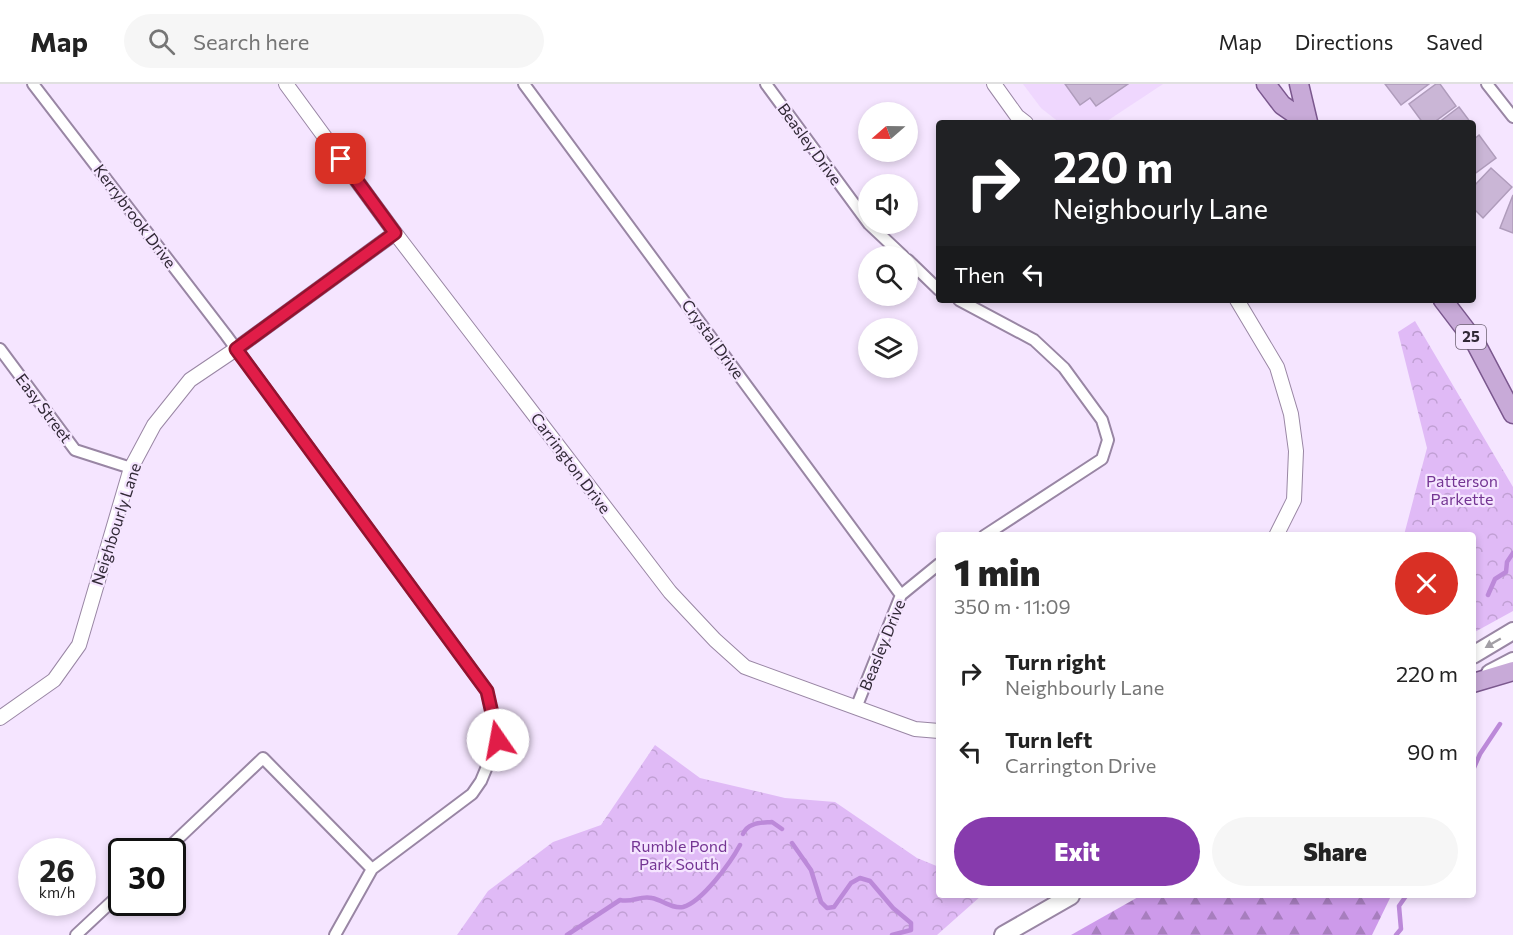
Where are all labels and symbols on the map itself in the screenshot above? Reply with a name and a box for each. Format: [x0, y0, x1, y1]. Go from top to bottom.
street label: Beasley Drive [774, 99, 847, 188]
north arrow [858, 102, 918, 162]
pin [315, 133, 366, 184]
street label: Kerrybrook Drive [90, 160, 181, 271]
street label: Crystal Drive [678, 295, 749, 382]
road number: 25 [1456, 325, 1486, 349]
street label: Easy Street [12, 369, 77, 446]
street label: Carrington Drive [527, 409, 615, 517]
street label: Neighbourly Lane [87, 460, 144, 587]
park label: Patterson Parkette [1426, 471, 1498, 508]
street label: Beasley Drive [855, 596, 908, 693]
one-way arrow [1484, 638, 1501, 648]
position arrow [466, 708, 530, 772]
park label: Rumble Pond Park South [631, 836, 727, 873]
speed limit sign: 30 [108, 838, 186, 916]

